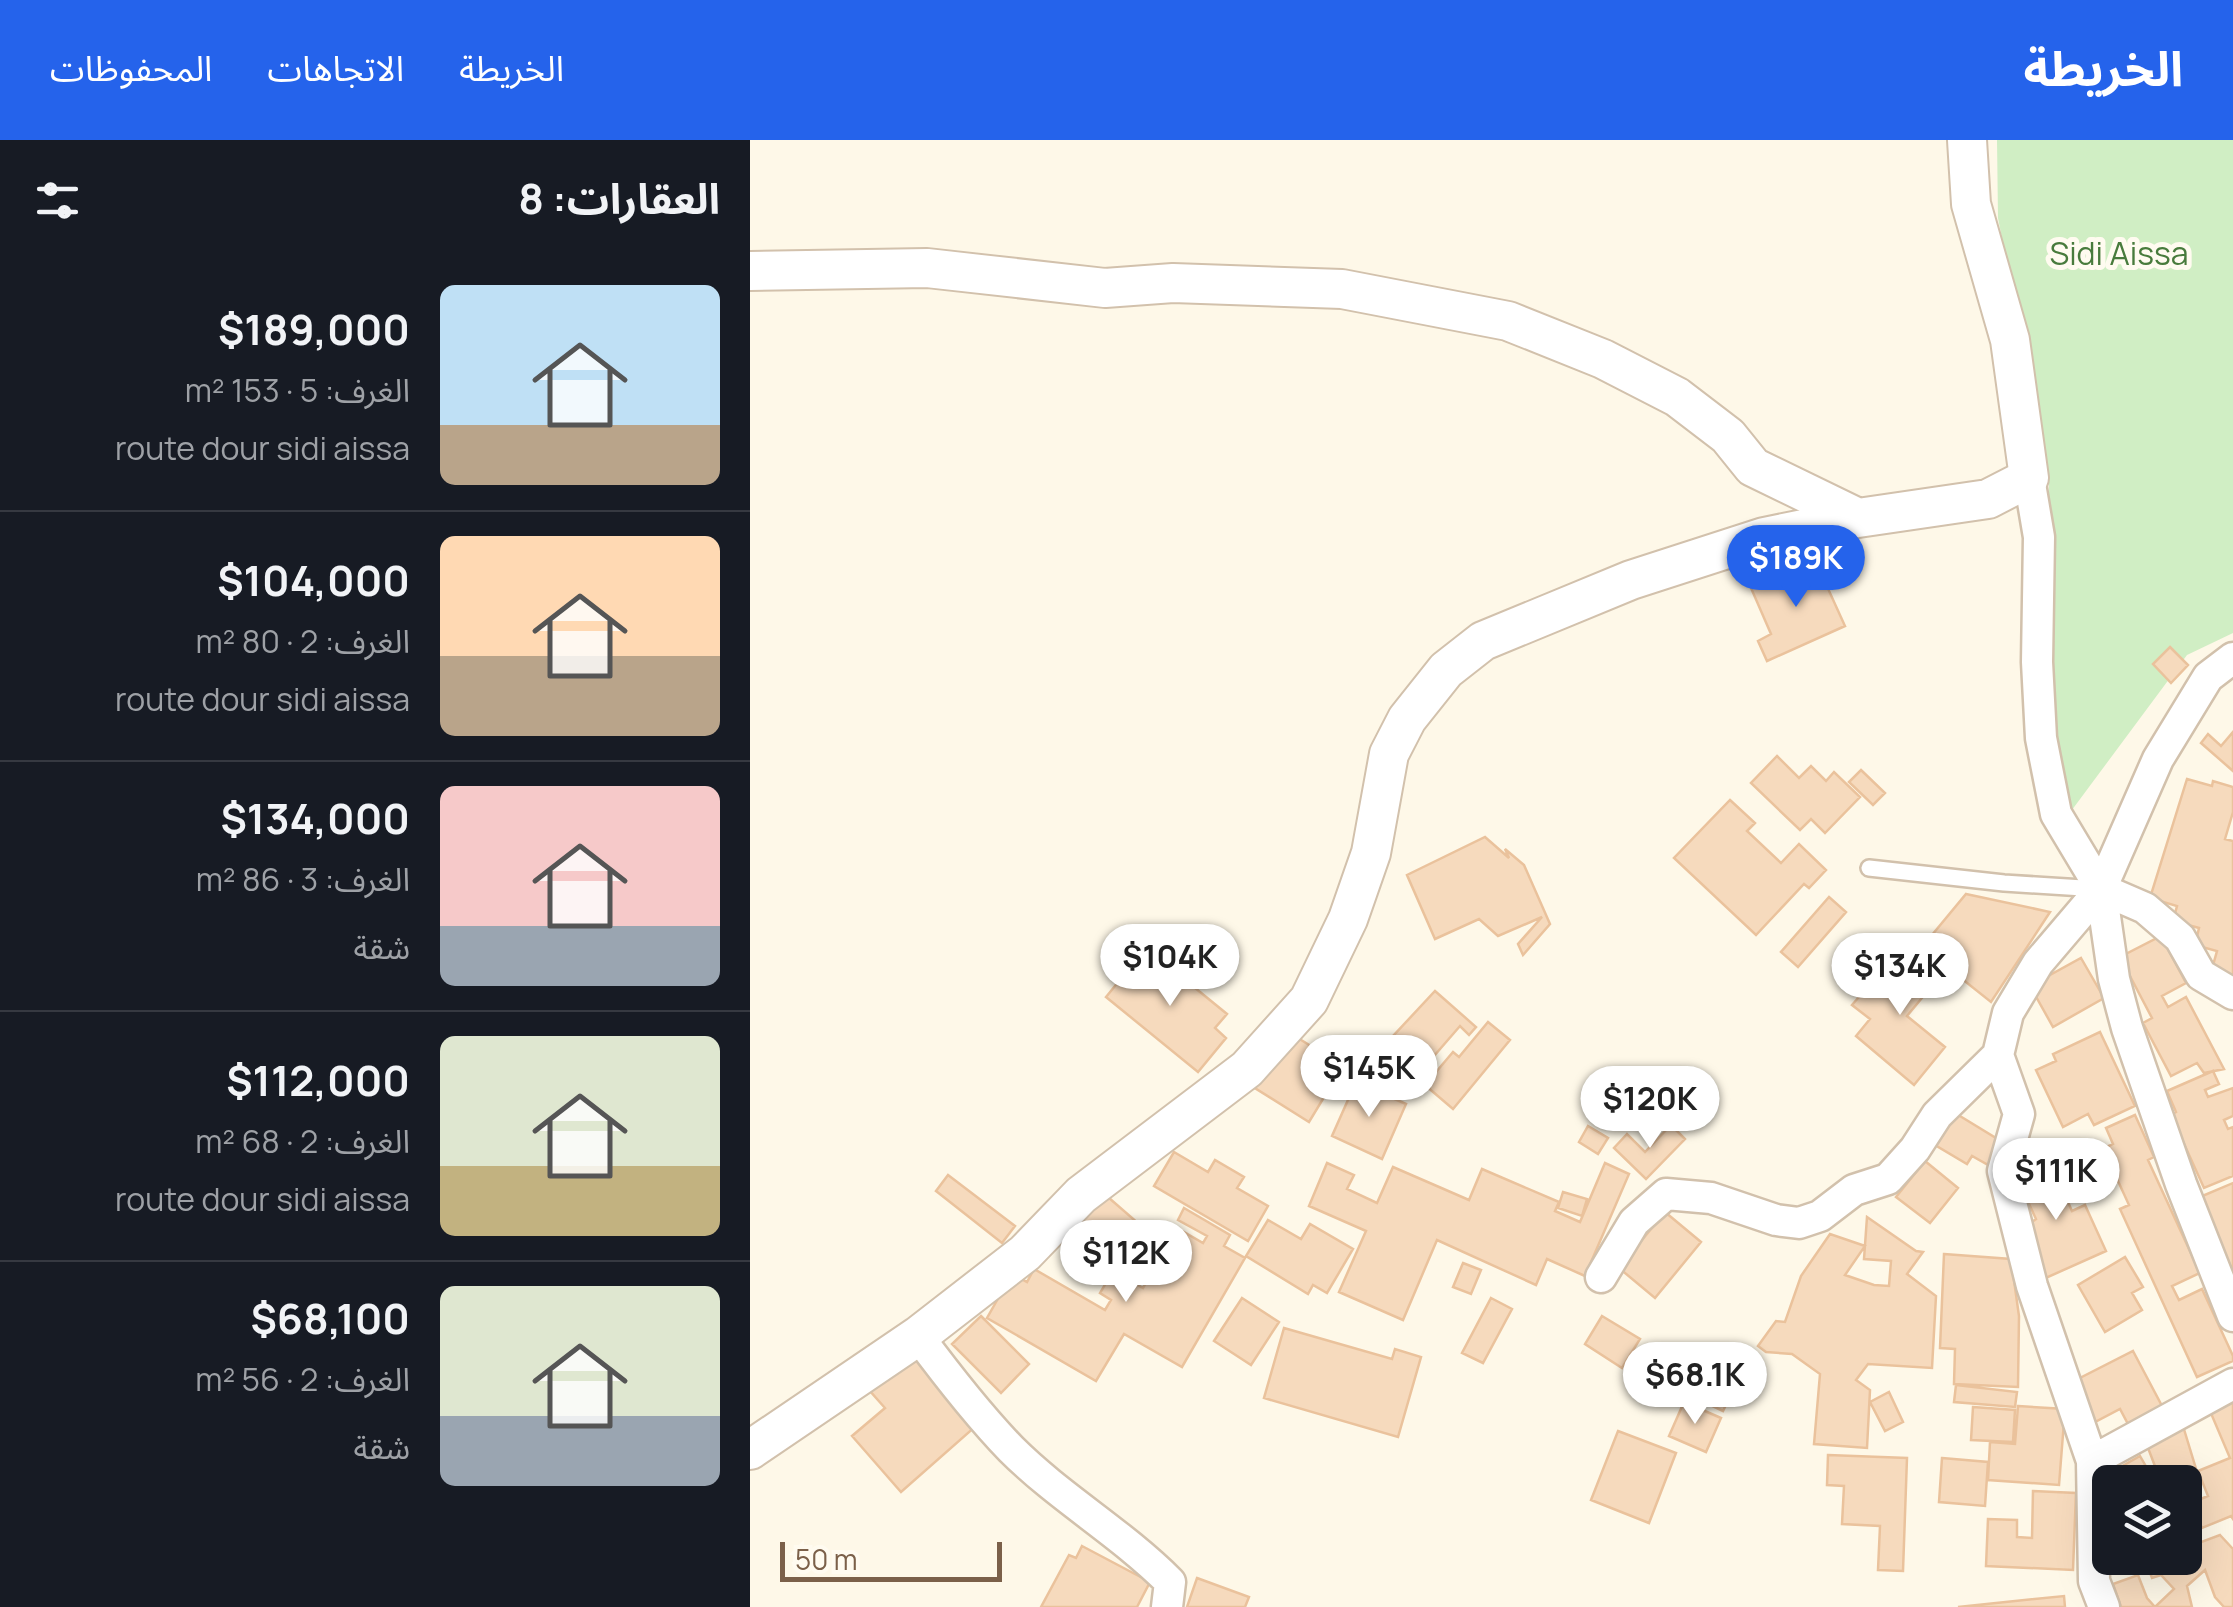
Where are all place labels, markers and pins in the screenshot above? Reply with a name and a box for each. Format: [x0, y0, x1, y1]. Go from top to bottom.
pin: $189K [1726, 525, 1866, 610]
pin: $104K [1100, 924, 1240, 1009]
pin: $134K [1830, 933, 1970, 1018]
pin: $145K [1299, 1035, 1439, 1120]
pin: $120K [1580, 1066, 1720, 1151]
pin: $111K [1986, 1138, 2126, 1223]
pin: $112K [1056, 1220, 1196, 1305]
pin: $68.1K [1614, 1342, 1776, 1427]

